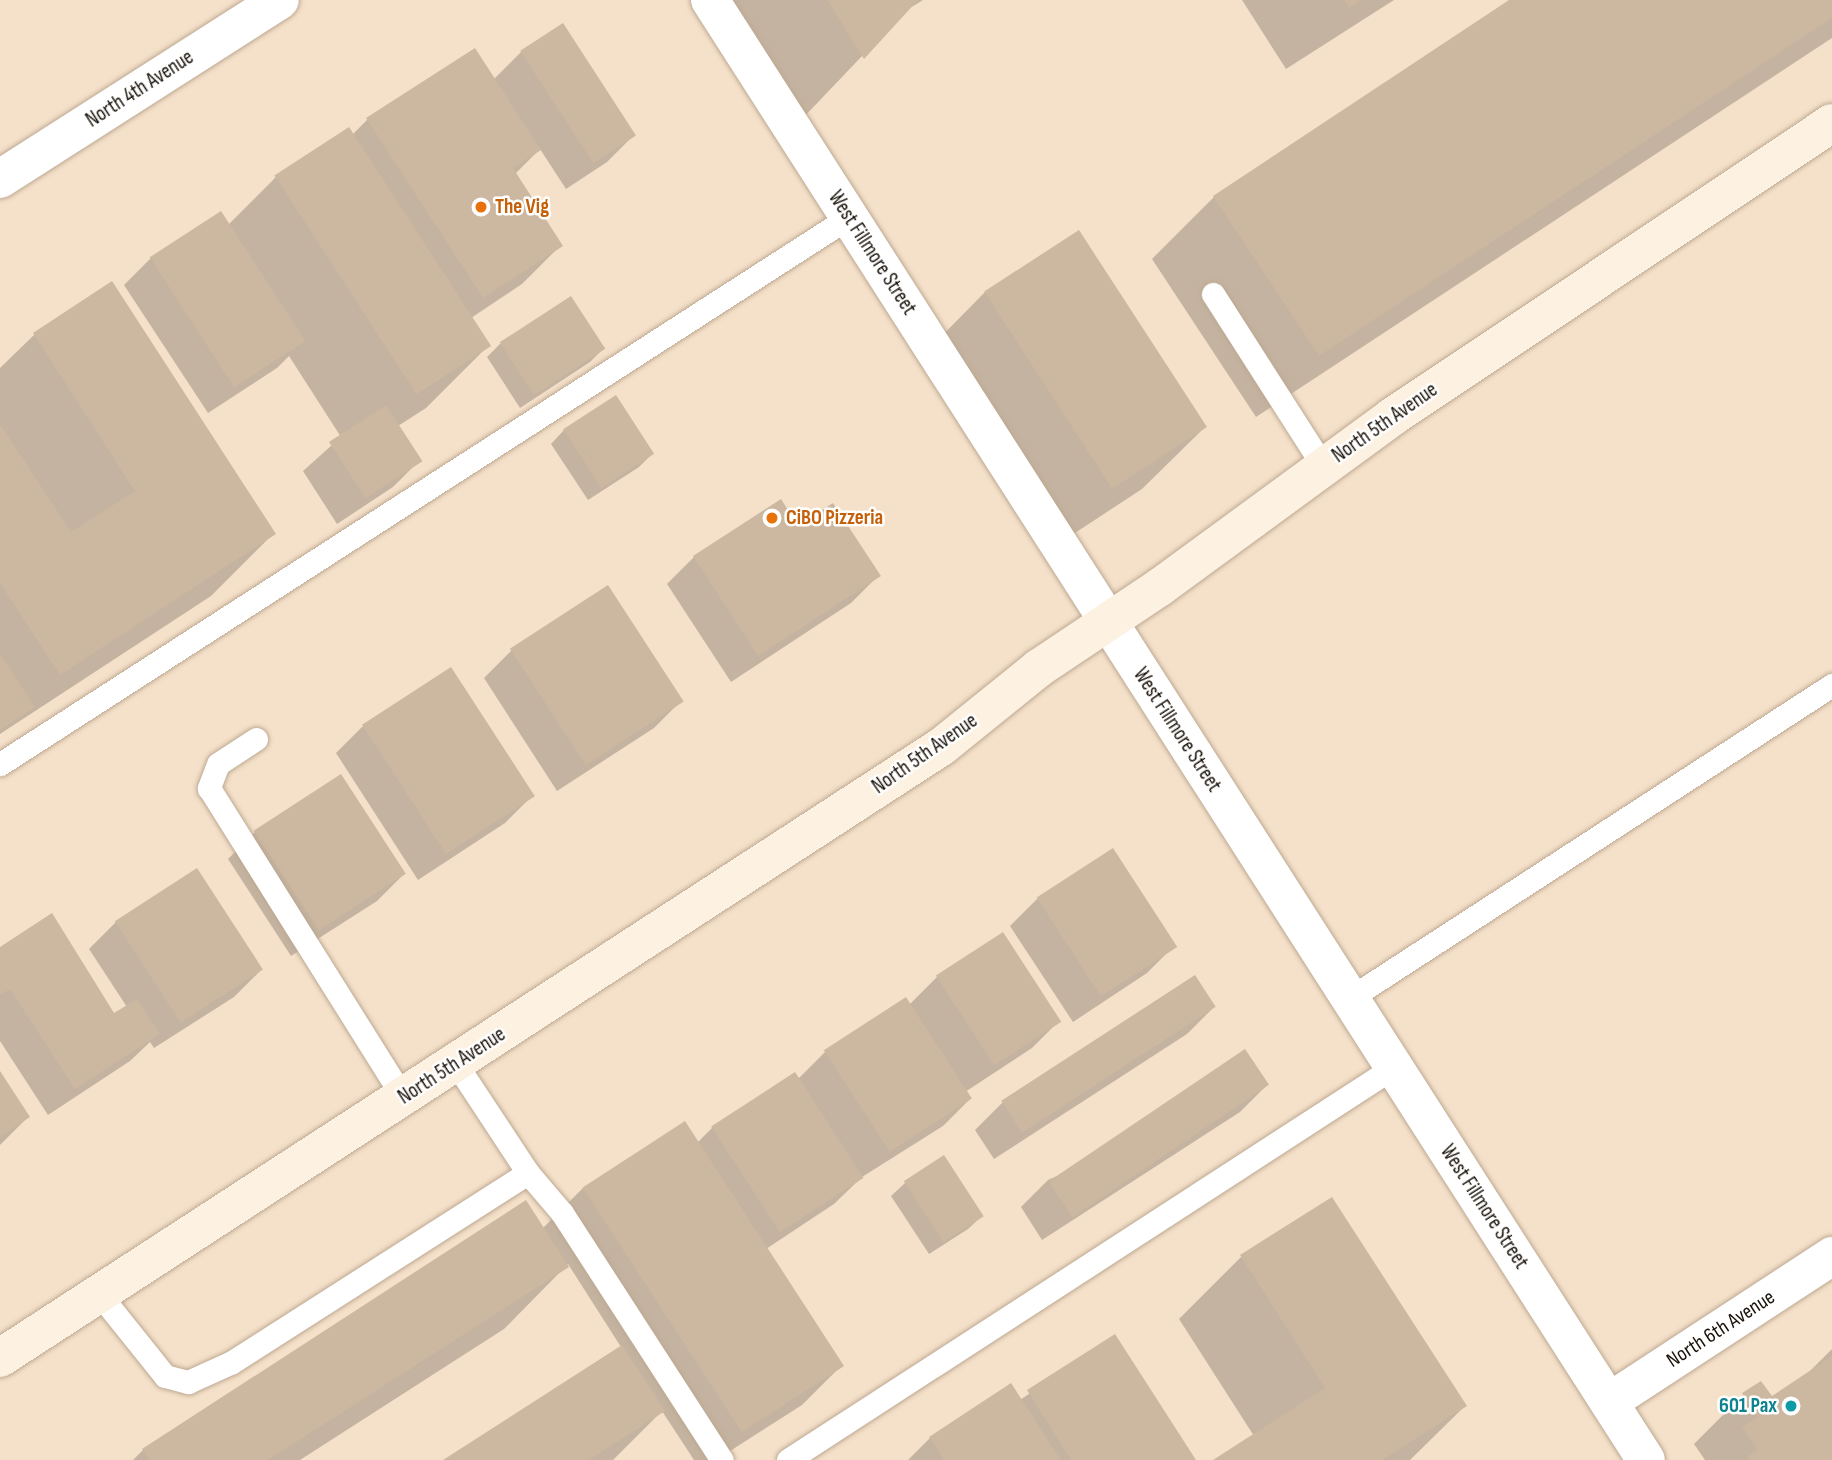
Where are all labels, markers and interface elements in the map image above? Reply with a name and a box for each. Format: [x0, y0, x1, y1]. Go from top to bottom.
street label: North 4th Avenue [81, 45, 199, 133]
street label: West Fillmore Street [822, 186, 922, 320]
place label: The Vig [495, 194, 549, 220]
marker: The Vig [473, 199, 489, 215]
street label: North 5th Avenue [1327, 377, 1443, 469]
place label: CiBO Pizzeria [786, 505, 883, 531]
marker: CiBO Pizzeria [764, 510, 780, 526]
street label: West Fillmore Street [1127, 663, 1227, 797]
street label: North 5th Avenue [867, 708, 983, 800]
street label: North 5th Avenue [394, 1022, 510, 1110]
street label: West Fillmore Street [1434, 1140, 1534, 1274]
street label: North 6th Avenue [1662, 1285, 1780, 1373]
place label: 601 Pax [1719, 1393, 1777, 1419]
marker: 601 Pax [1783, 1398, 1799, 1414]

